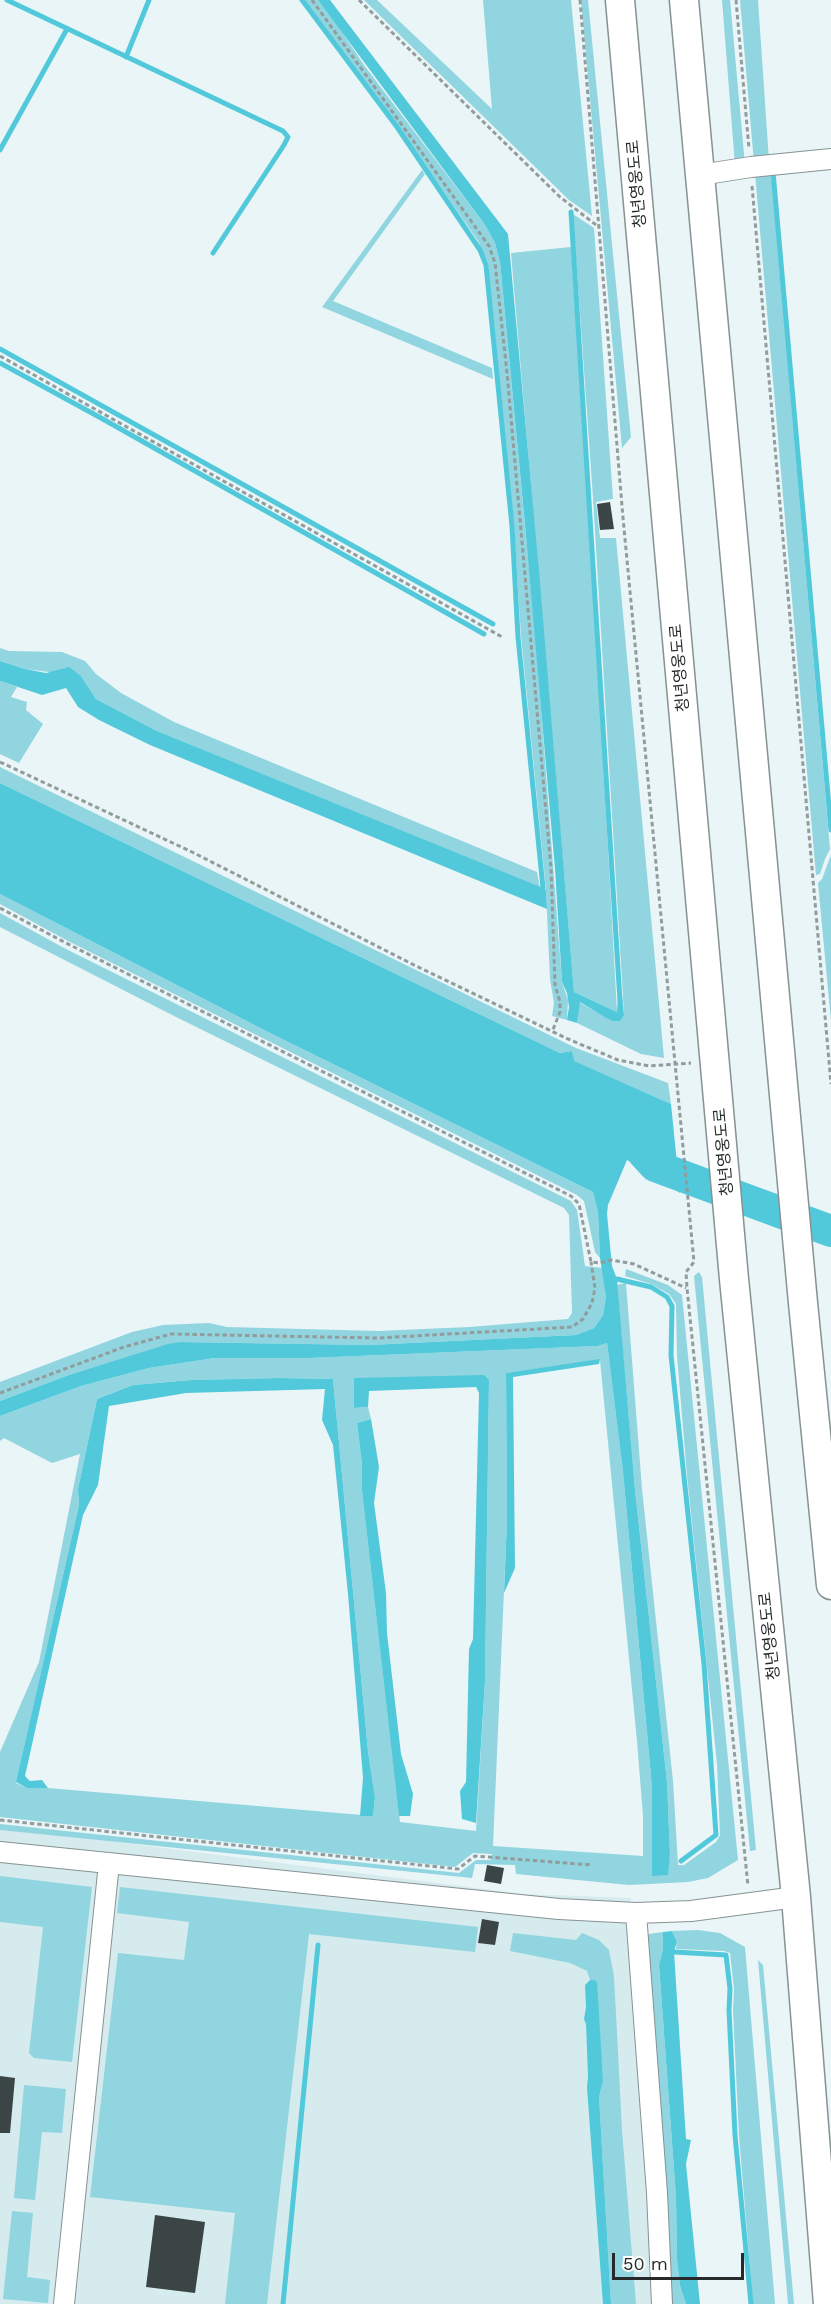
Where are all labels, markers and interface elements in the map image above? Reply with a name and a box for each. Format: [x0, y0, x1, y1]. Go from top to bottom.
street label: 청년영웅도로 [624, 139, 650, 229]
street label: 청년영웅도로 [667, 623, 693, 713]
street label: 청년영웅도로 [711, 1107, 737, 1197]
street label: 청년영웅도로 [756, 1591, 784, 1681]
scale bar [615, 2241, 747, 2279]
text: 50 m [623, 2253, 668, 2274]

